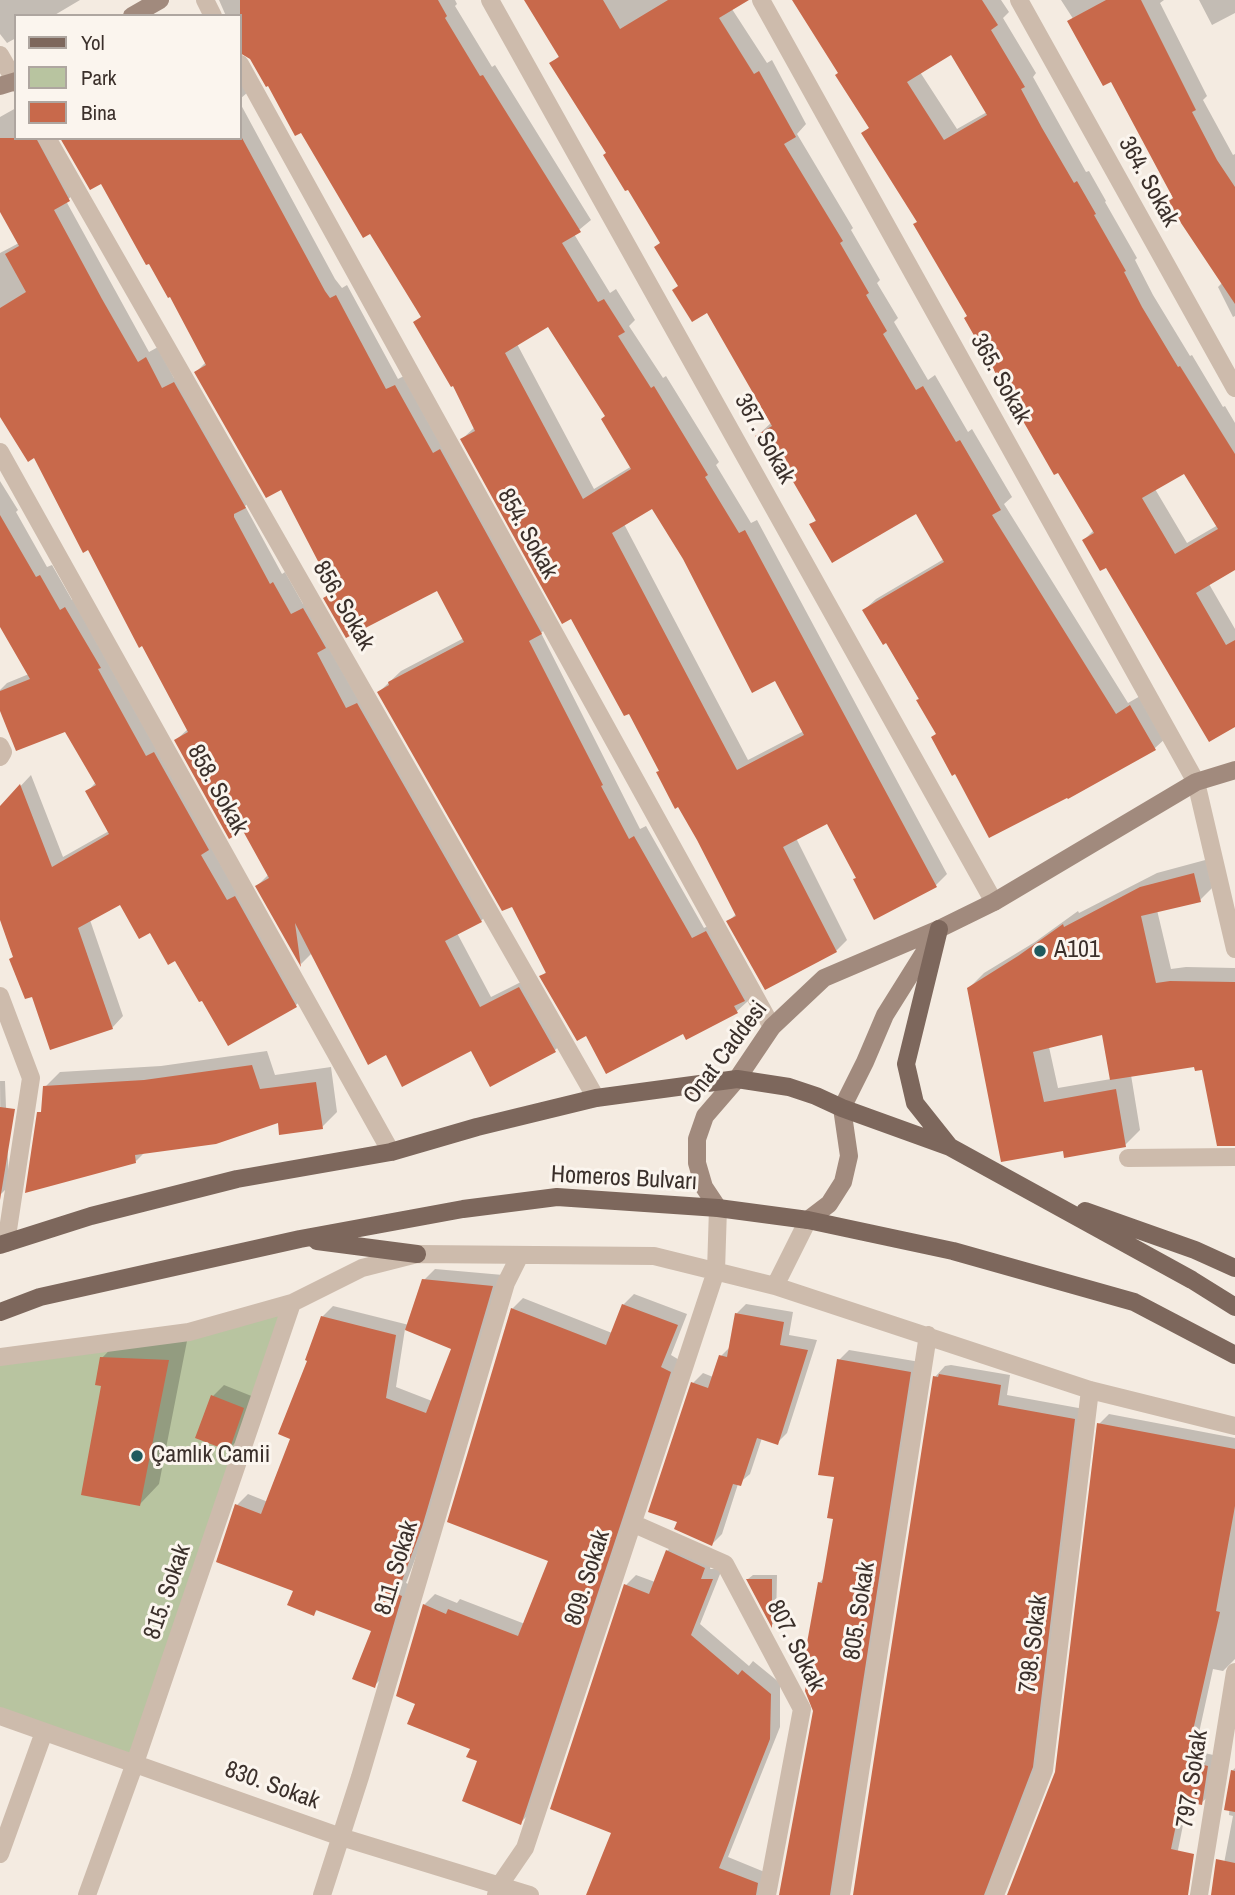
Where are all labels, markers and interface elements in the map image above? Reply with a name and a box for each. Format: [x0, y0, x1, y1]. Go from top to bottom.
legend [14, 14, 242, 140]
text: Yol [81, 28, 105, 57]
text: Park [81, 63, 116, 92]
text: Bina [81, 98, 116, 127]
street label: 364. Sokak [1112, 132, 1184, 232]
street label: 365. Sokak [964, 329, 1036, 429]
street label: 367. Sokak [728, 389, 800, 489]
street label: 854. Sokak [491, 484, 563, 584]
street label: 856. Sokak [306, 556, 380, 656]
street label: 858. Sokak [181, 740, 253, 840]
place label: A101 [1054, 937, 1100, 965]
marker: A101 [1032, 943, 1048, 959]
street label: Onat Caddesi [678, 996, 774, 1110]
street label: Homeros Bulvarı [550, 1161, 698, 1197]
place label: Çamlık Camii [151, 1442, 270, 1470]
marker: Çamlık Camii [129, 1448, 145, 1464]
street label: 811. Sokak [369, 1517, 425, 1619]
street label: 809. Sokak [559, 1527, 617, 1629]
street label: 815. Sokak [138, 1541, 198, 1643]
street label: 805. Sokak [838, 1560, 882, 1662]
street label: 798. Sokak [1014, 1593, 1054, 1695]
street label: 807. Sokak [760, 1596, 830, 1696]
street label: 797. Sokak [1171, 1728, 1215, 1830]
street label: 830. Sokak [221, 1756, 323, 1816]

